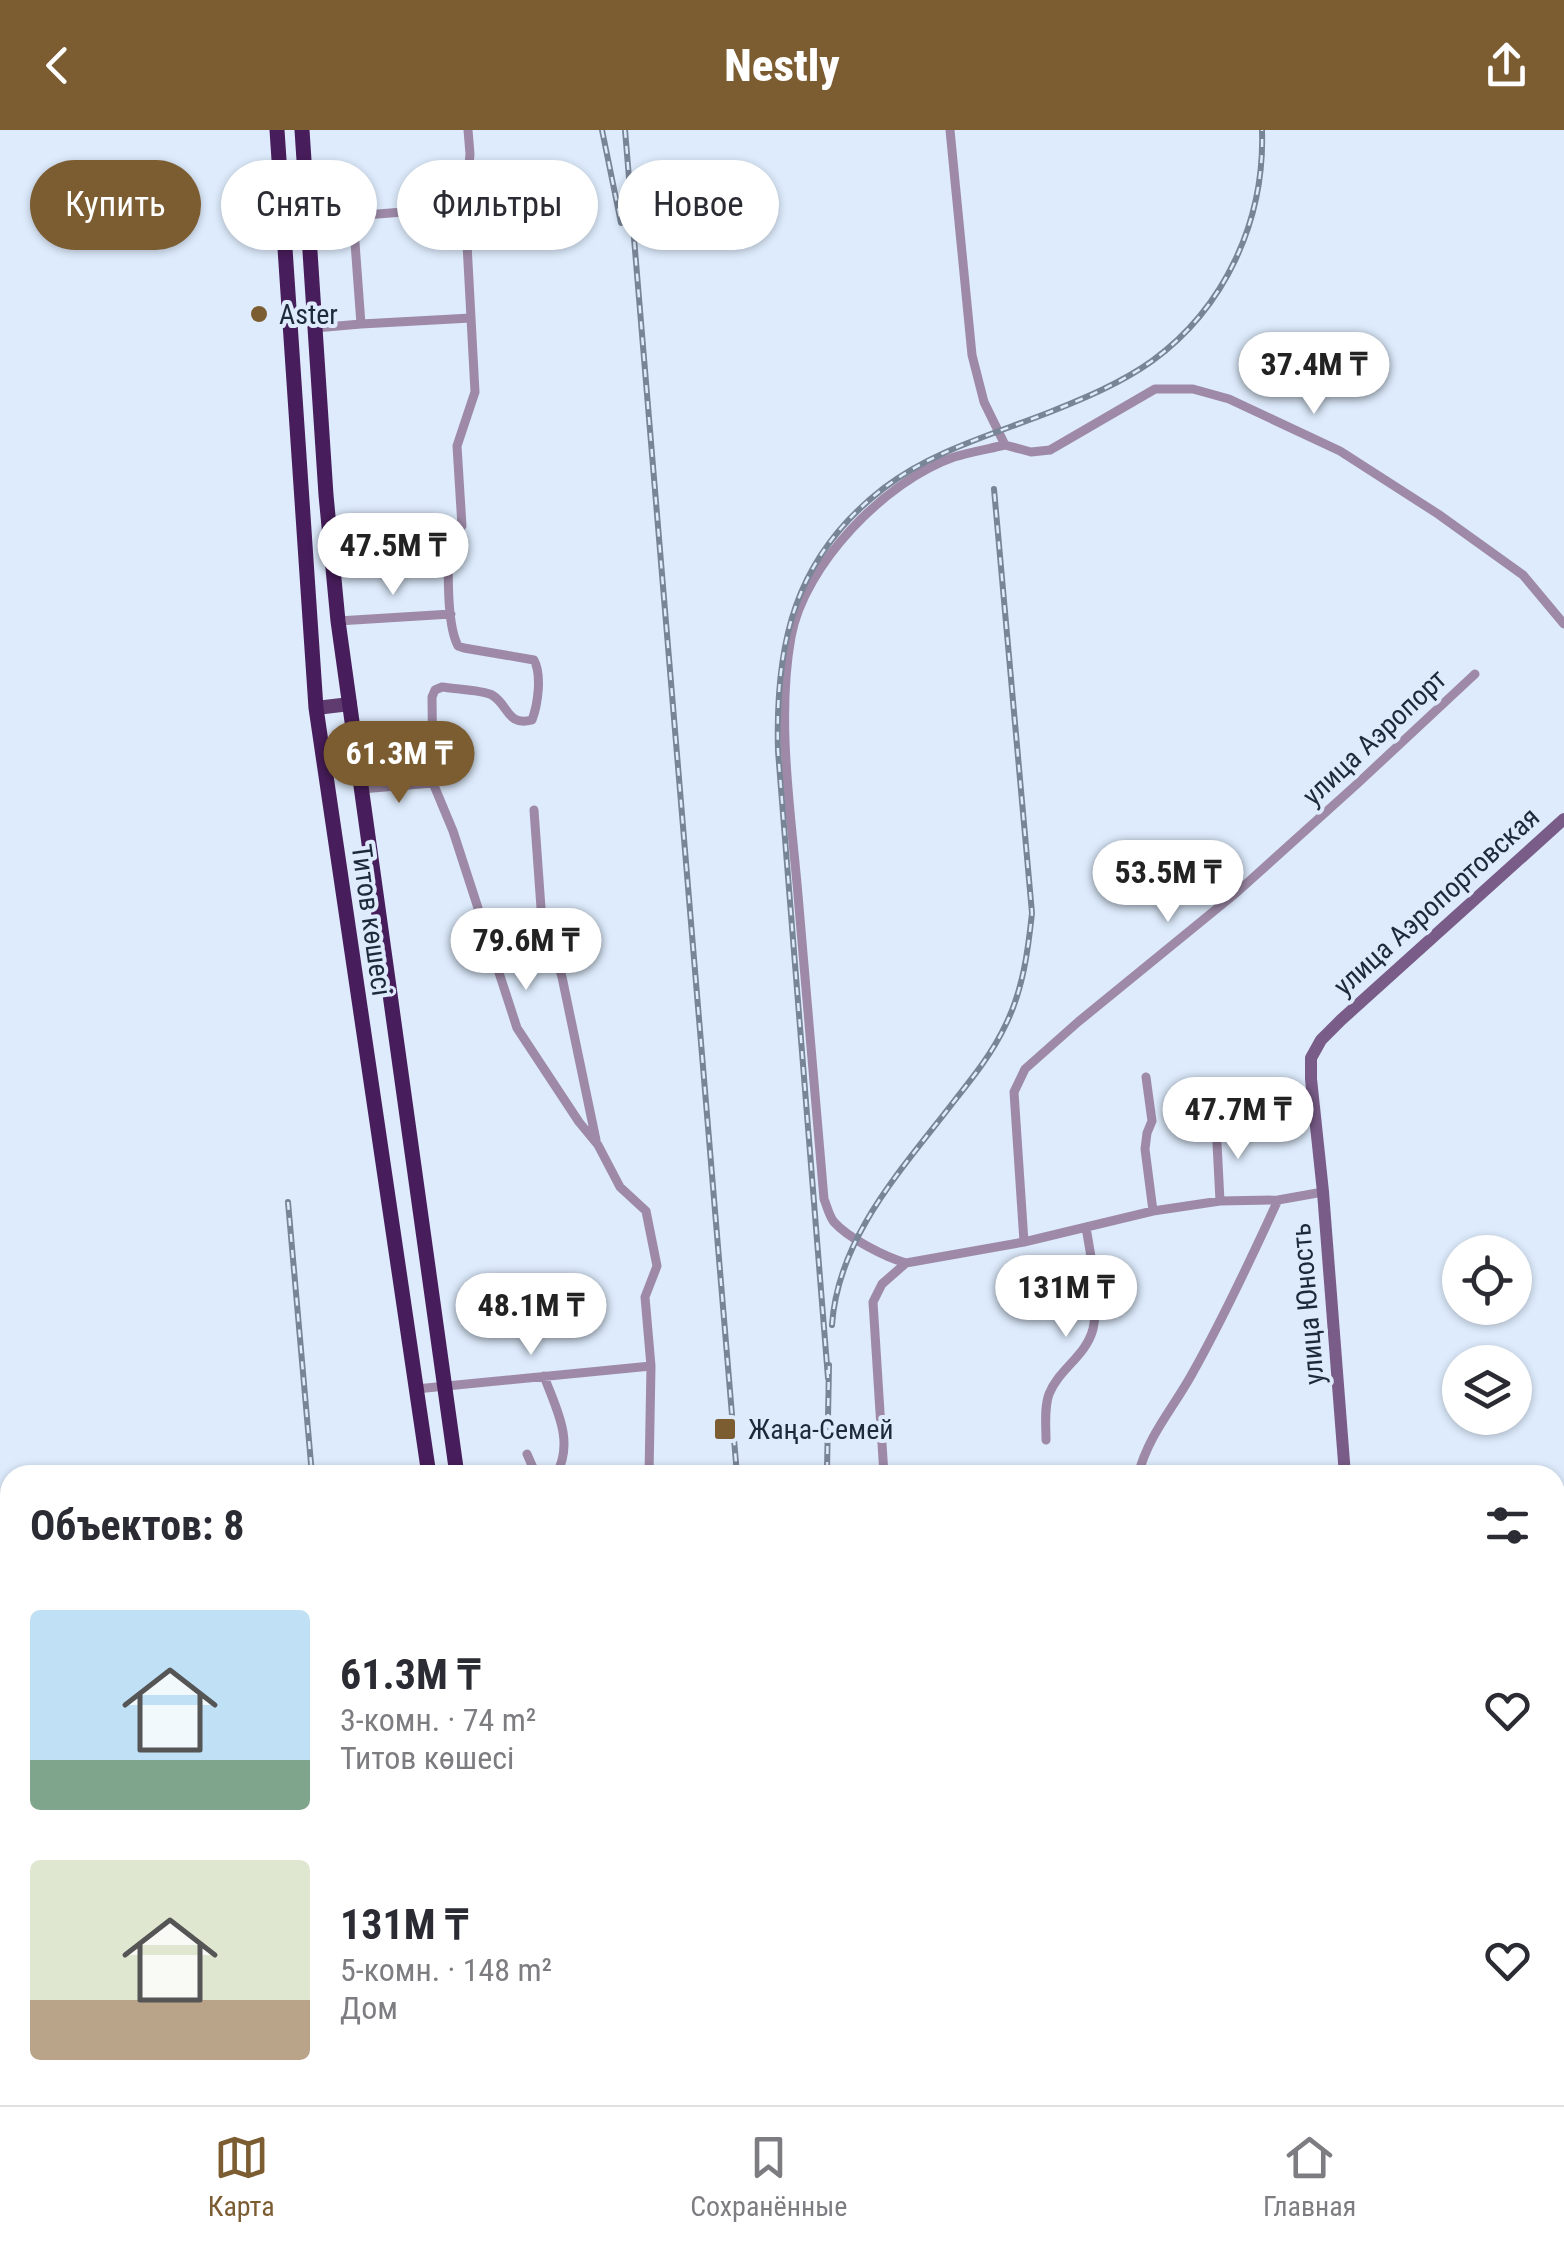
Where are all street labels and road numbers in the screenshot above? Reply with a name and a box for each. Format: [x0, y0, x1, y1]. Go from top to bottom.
street label: улица Аэропорт [1296, 662, 1453, 812]
street label: улица Аэропортовская [1327, 800, 1546, 1002]
street label: Титов көшесі [345, 842, 398, 998]
street label: улица Юность [1284, 1222, 1331, 1386]

